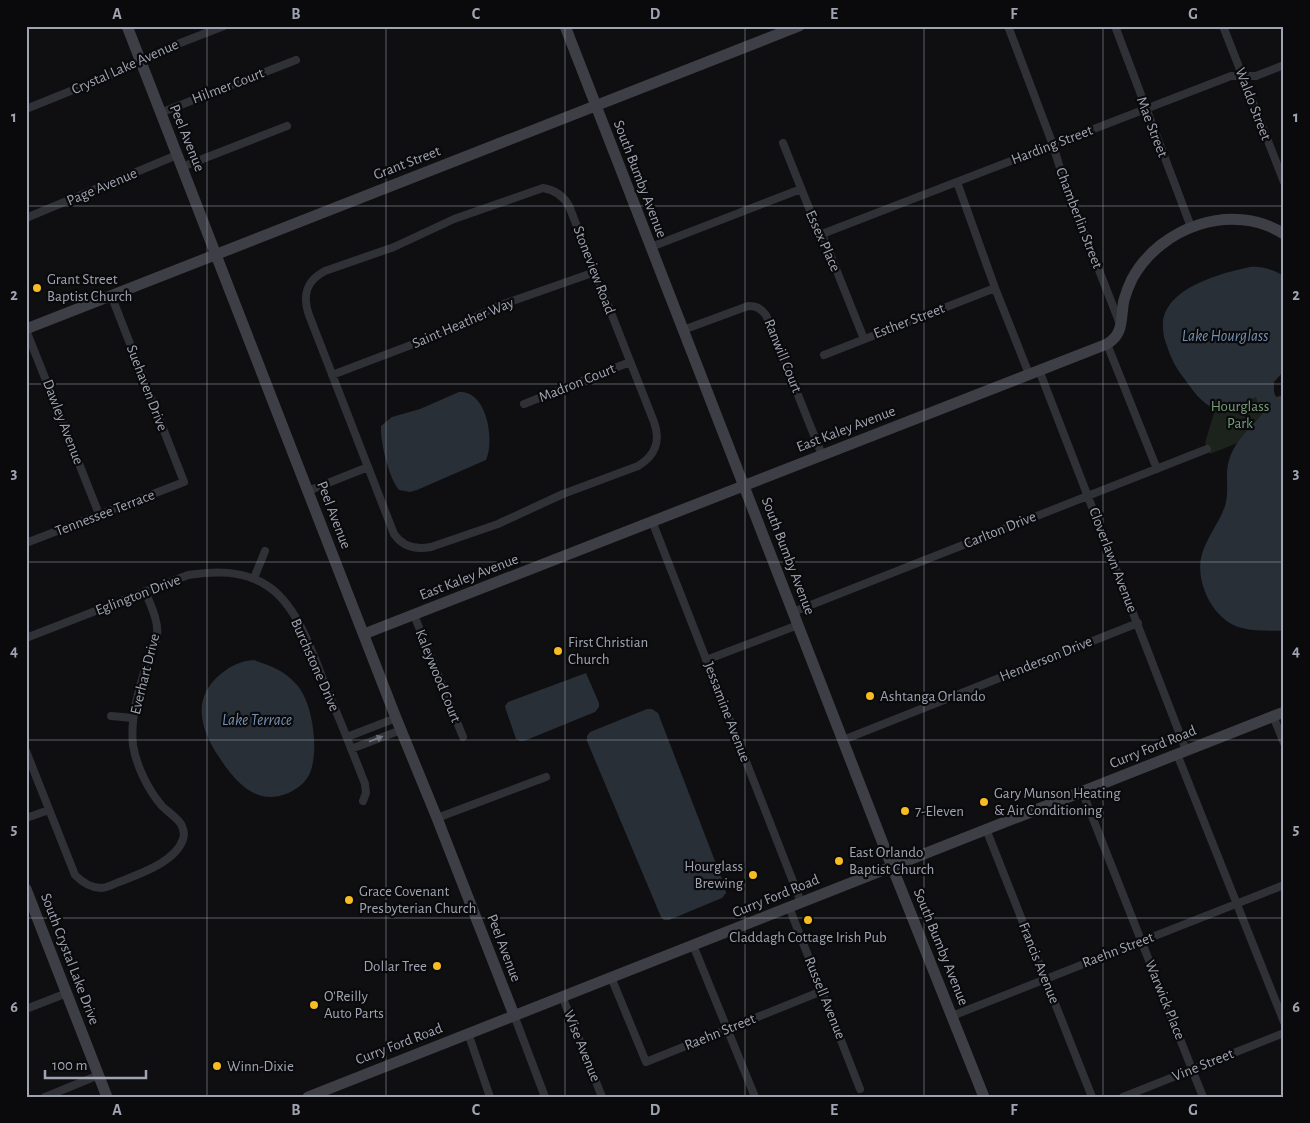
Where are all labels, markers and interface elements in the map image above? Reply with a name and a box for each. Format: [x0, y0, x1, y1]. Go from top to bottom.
text: A [112, 6, 122, 22]
text: B [291, 6, 301, 22]
text: C [472, 6, 481, 22]
text: D [650, 6, 661, 22]
text: E [830, 6, 838, 22]
text: F [1010, 6, 1018, 22]
text: G [1188, 6, 1198, 22]
street label: Crystal Lake Avenue [69, 37, 181, 97]
street label: Hilmer Court [190, 65, 266, 107]
street label: Waldo Street [1232, 66, 1274, 142]
street label: Mae Street [1134, 95, 1170, 159]
street label: Peel Avenue [167, 102, 207, 174]
text: 1 [11, 109, 17, 125]
text: 1 [1293, 109, 1299, 125]
street label: South Bumby Avenue [611, 118, 669, 240]
street label: Harding Street [1009, 123, 1095, 167]
street label: Grant Street [371, 143, 443, 183]
street label: Page Avenue [65, 165, 139, 209]
street label: Chamberlin Street [1053, 165, 1105, 271]
street label: Essex Place [803, 208, 843, 274]
street label: Stoneview Road [570, 224, 618, 316]
place label: Grant Street Baptist Church [47, 272, 132, 304]
marker: Grant Street Baptist Church [31, 282, 43, 294]
text: 2 [10, 287, 18, 303]
text: 2 [1292, 287, 1300, 303]
street label: Saint Heather Way [410, 295, 516, 351]
street label: Esther Street [871, 301, 947, 341]
street label: Ranwill Court [761, 317, 805, 395]
water label: Lake Hourglass [1182, 328, 1268, 344]
street label: Suehaven Drive [124, 343, 170, 433]
street label: Madron Court [537, 361, 617, 405]
street label: Dawley Avenue [40, 377, 86, 467]
park label: Hourglass Park [1211, 399, 1269, 431]
street label: East Kaley Avenue [794, 403, 898, 455]
text: 3 [11, 465, 18, 481]
text: 3 [1293, 465, 1300, 481]
street label: Peel Avenue [314, 479, 354, 551]
street label: Tennessee Terrace [53, 487, 157, 539]
street label: South Bumby Avenue [759, 495, 817, 617]
street label: Cloverlawn Avenue [1086, 505, 1140, 615]
street label: Carlton Drive [962, 509, 1038, 551]
street label: East Kaley Avenue [417, 551, 521, 603]
street label: Eglington Drive [94, 572, 183, 618]
street label: Burchstone Drive [288, 616, 342, 714]
street label: Kaleywood Court [413, 627, 464, 725]
street label: Everhart Drive [128, 632, 162, 716]
street label: Henderson Drive [998, 634, 1094, 684]
place label: First Christian Church [568, 635, 648, 667]
text: 4 [10, 643, 18, 659]
text: 4 [1292, 643, 1300, 659]
marker: First Christian Church [552, 645, 564, 657]
street label: Jessamine Avenue [701, 660, 753, 764]
place label: Ashtanga Orlando [880, 689, 986, 704]
marker: Ashtanga Orlando [864, 690, 876, 702]
water label: Lake Terrace [222, 712, 292, 728]
street label: Curry Ford Road [1108, 723, 1199, 771]
one-way arrow [369, 735, 383, 743]
place label: Gary Munson Heating & Air Conditioning [994, 786, 1121, 818]
marker: Gary Munson Heating & Air Conditioning [978, 796, 990, 808]
place label: 7-Eleven [915, 804, 964, 819]
marker: 7-Eleven [899, 805, 911, 817]
text: 5 [11, 821, 18, 837]
text: 5 [1293, 821, 1300, 837]
place label: East Orlando Baptist Church [849, 845, 934, 877]
marker: East Orlando Baptist Church [833, 855, 845, 867]
place label: Hourglass Brewing [684, 859, 744, 891]
marker: Hourglass Brewing [747, 869, 759, 881]
street label: Curry Ford Road [731, 872, 822, 920]
place label: Grace Covenant Presbyterian Church [359, 884, 476, 916]
street label: South Bumby Avenue [911, 886, 971, 1008]
street label: South Crystal Lake Drive [38, 891, 102, 1027]
marker: Grace Covenant Presbyterian Church [343, 894, 355, 906]
street label: Peel Avenue [484, 912, 524, 984]
marker: Claddagh Cottage Irish Pub [802, 914, 814, 926]
street label: Francis Avenue [1016, 920, 1062, 1006]
street label: Raehn Street [1080, 929, 1156, 970]
place label: Claddagh Cottage Irish Pub [729, 930, 887, 945]
street label: Russell Avenue [802, 955, 848, 1041]
street label: Warwick Place [1142, 958, 1188, 1042]
place label: Dollar Tree [363, 959, 427, 974]
marker: Dollar Tree [431, 960, 443, 972]
place label: O'Reilly Auto Parts [324, 989, 384, 1021]
text: 6 [10, 999, 18, 1015]
marker: O'Reilly Auto Parts [308, 999, 320, 1011]
text: 6 [1292, 999, 1300, 1015]
street label: Wise Avenue [561, 1008, 603, 1084]
street label: Raehn Street [682, 1011, 758, 1053]
street label: Curry Ford Road [353, 1020, 445, 1067]
street label: Vine Street [1170, 1046, 1236, 1084]
scale bar [45, 1048, 146, 1080]
text: 100 m [52, 1058, 87, 1073]
place label: Winn-Dixie [227, 1059, 294, 1074]
marker: Winn-Dixie [211, 1060, 223, 1072]
text: A [112, 1102, 122, 1118]
text: B [291, 1102, 301, 1118]
text: C [472, 1102, 481, 1118]
text: D [650, 1102, 661, 1118]
text: E [830, 1102, 838, 1118]
text: F [1010, 1102, 1018, 1118]
text: G [1188, 1102, 1198, 1118]

